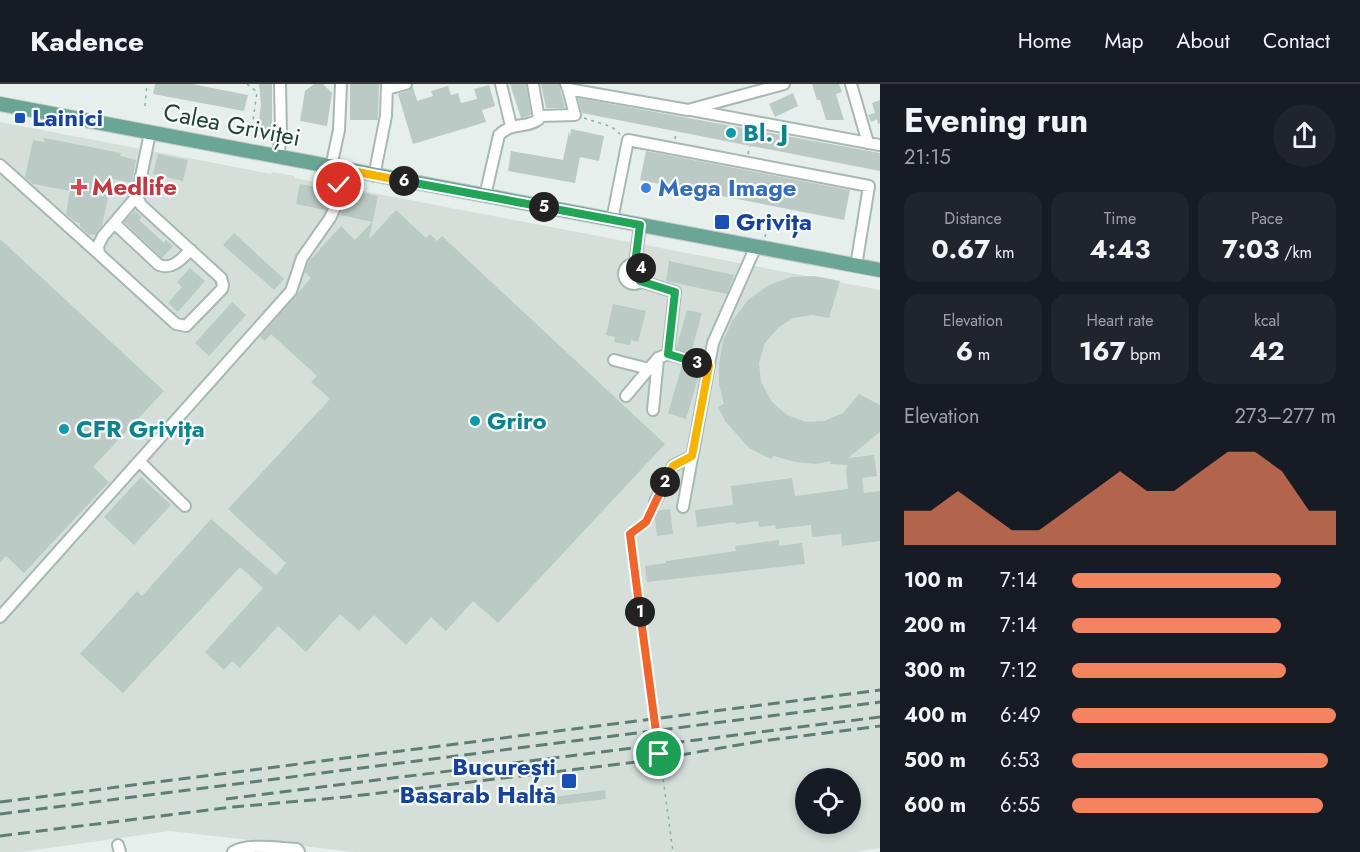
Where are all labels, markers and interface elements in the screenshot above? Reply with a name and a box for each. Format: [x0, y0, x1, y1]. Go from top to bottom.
text: Kadence [30, 21, 144, 62]
text: Home [1018, 26, 1071, 56]
text: Map [1104, 26, 1144, 56]
text: About [1177, 26, 1230, 56]
text: Contact [1263, 26, 1330, 56]
street label: Calea Griviței [161, 94, 304, 155]
text: Evening run [904, 97, 1088, 144]
place label: Lainici [32, 100, 103, 135]
button: share [1273, 104, 1336, 167]
marker: Lainici [13, 111, 27, 125]
place label: Bl. J [743, 115, 788, 150]
marker: Bl. J [724, 126, 738, 140]
text: 21:15 [904, 143, 951, 172]
pin [313, 159, 364, 210]
pin: 6 [389, 166, 419, 196]
icon: check [322, 168, 355, 201]
place label: Medlife [92, 169, 177, 204]
text: 6 [399, 169, 409, 192]
place label: Mega Image [658, 170, 797, 205]
marker: Medlife [70, 178, 88, 196]
marker: Mega Image [639, 181, 653, 195]
pin: 5 [529, 192, 559, 222]
text: 5 [539, 195, 549, 218]
place label: Grivița [736, 204, 812, 239]
text: Distance [944, 207, 1002, 230]
text: Time [1104, 207, 1136, 230]
text: Pace [1251, 207, 1283, 230]
marker: Grivița [713, 213, 731, 231]
text: 0.67 [932, 230, 990, 268]
text: 4:43 [1090, 230, 1150, 268]
text: 7:03 [1222, 230, 1279, 268]
text: km [990, 241, 1014, 264]
text: /km [1279, 241, 1312, 264]
pin: 4 [626, 253, 656, 283]
text: 4 [635, 256, 647, 279]
text: Elevation [943, 309, 1003, 332]
text: Heart rate [1087, 309, 1153, 332]
text: kcal [1254, 309, 1280, 332]
text: 6 [956, 332, 973, 370]
text: 167 [1079, 332, 1125, 370]
text: 42 [1249, 332, 1285, 370]
text: m [973, 343, 990, 366]
text: bpm [1125, 343, 1161, 366]
pin: 3 [682, 348, 712, 378]
text: 3 [692, 351, 702, 374]
text: Elevation [904, 402, 979, 431]
text: 273–277 m [1234, 402, 1336, 431]
place label: Griro [487, 403, 547, 438]
place label: CFR Grivița [76, 411, 205, 446]
marker: Griro [468, 414, 482, 428]
marker: CFR Grivița [57, 422, 71, 436]
pin: 2 [650, 467, 680, 497]
text: 2 [660, 470, 670, 493]
text: 100 m [904, 566, 963, 595]
text: 7:14 [1000, 566, 1037, 595]
pin: 1 [625, 597, 655, 627]
text: 1 [636, 600, 644, 623]
text: 200 m [904, 611, 966, 640]
text: 7:14 [1000, 611, 1037, 640]
text: 300 m [904, 656, 965, 685]
text: 7:12 [1000, 656, 1037, 685]
text: 400 m [904, 701, 967, 730]
text: 6:49 [1000, 701, 1041, 730]
pin [633, 728, 684, 779]
icon: arrive [642, 737, 675, 770]
text: 500 m [904, 746, 966, 775]
text: 6:53 [1000, 746, 1040, 775]
place label: București Basarab Haltă [399, 749, 556, 812]
map controls [795, 768, 861, 834]
button: locate [795, 768, 861, 834]
marker: București Basarab Haltă [560, 772, 578, 790]
text: 600 m [904, 791, 966, 820]
text: 6:55 [1000, 791, 1040, 820]

